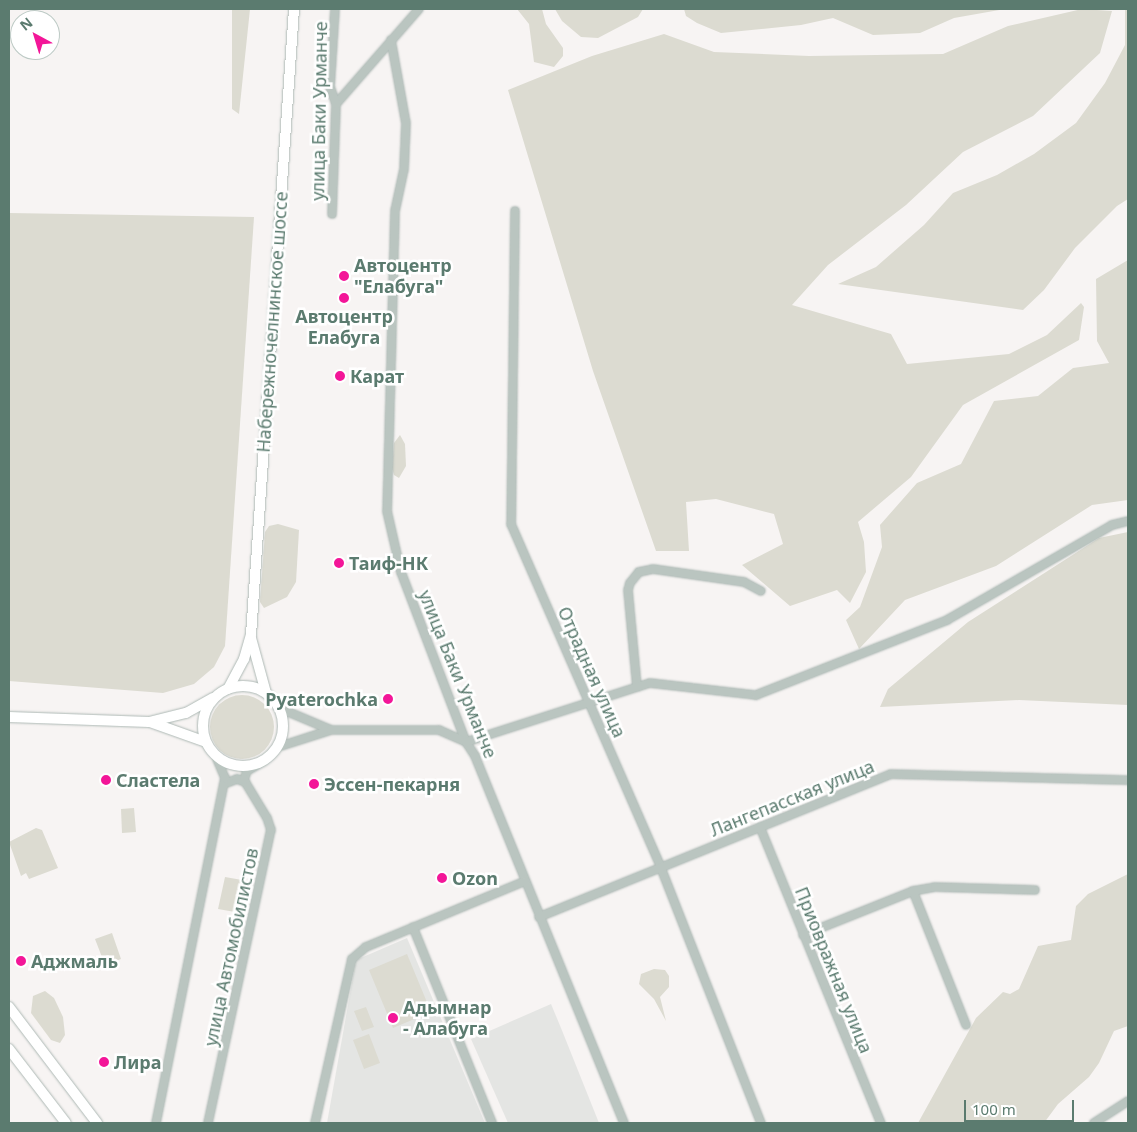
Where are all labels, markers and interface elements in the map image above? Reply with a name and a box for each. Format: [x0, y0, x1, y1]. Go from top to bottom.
north arrow [10, 10, 60, 60]
text: N [15, 13, 36, 35]
street label: улица Баки Урманче [307, 21, 331, 201]
street label: Набережночелнинское шоссе [252, 191, 292, 453]
place label: Автоцентр "Елабуга" [354, 255, 452, 298]
marker: Автоцентр "Елабуга" [338, 270, 350, 282]
marker: Автоцентр Елабуга [338, 292, 350, 304]
place label: Автоцентр Елабуга [295, 306, 393, 348]
place label: Карат [350, 365, 404, 387]
marker: Карат [334, 370, 346, 382]
place label: Таиф-НК [349, 552, 428, 574]
marker: Таиф-НК [333, 557, 345, 569]
street label: улица Баки Урманче [414, 587, 502, 761]
street label: Отрадная улица [553, 603, 631, 741]
place label: Pyaterochka [265, 688, 378, 710]
marker: Pyaterochka [382, 693, 394, 705]
street label: Лангепасская улица [707, 755, 877, 841]
place label: Сластела [116, 769, 200, 791]
place label: Эссен-пекарня [324, 773, 460, 795]
marker: Сластела [100, 774, 112, 786]
marker: Эссен-пекарня [308, 778, 320, 790]
street label: улица Автомобилистов [199, 846, 263, 1048]
place label: Ozon [452, 867, 498, 889]
marker: Ozon [436, 872, 448, 884]
street label: Приовражная улица [791, 884, 877, 1056]
place label: Аджмаль [31, 950, 118, 972]
marker: Аджмаль [15, 955, 27, 967]
place label: Адымнар - Алабуга [403, 997, 491, 1040]
marker: Адымнар - Алабуга [387, 1012, 399, 1024]
place label: Лира [114, 1051, 161, 1073]
marker: Лира [98, 1056, 110, 1068]
scale bar [967, 1090, 1077, 1122]
text: 100 m [972, 1099, 1016, 1119]

